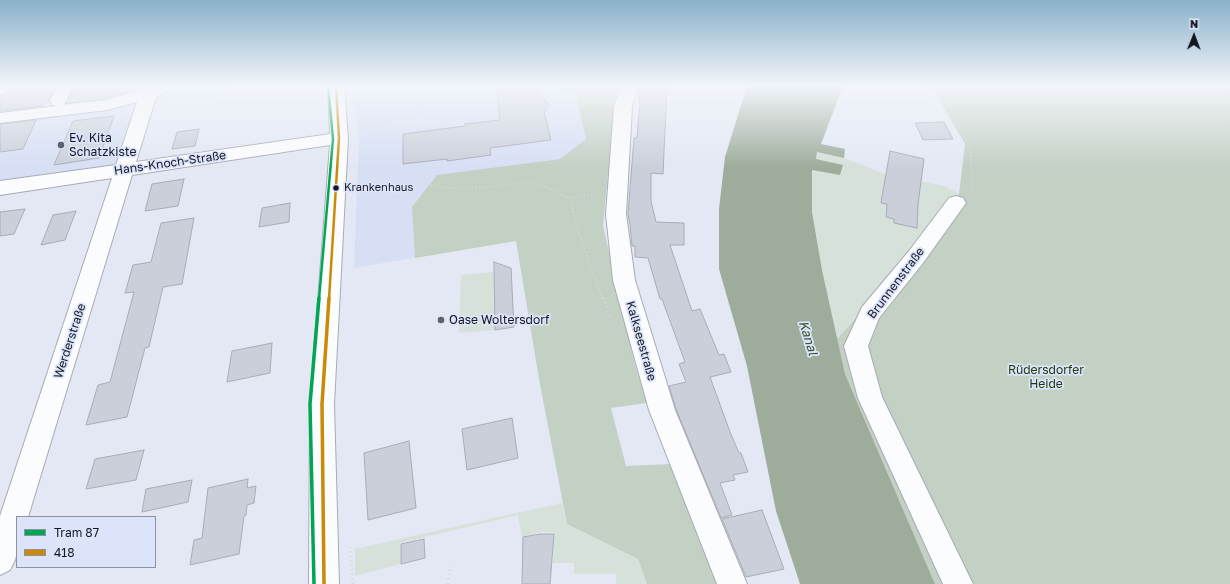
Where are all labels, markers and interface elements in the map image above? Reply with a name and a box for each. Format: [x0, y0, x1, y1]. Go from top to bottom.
north arrow [1174, 16, 1214, 56]
text: N [1190, 17, 1199, 30]
place label: Ev. Kita Schatzkiste [69, 131, 137, 159]
marker: Ev. Kita Schatzkiste [56, 140, 66, 150]
street label: Hans-Knoch-Straße [113, 148, 227, 178]
place label: Krankenhaus [344, 181, 413, 195]
marker: Krankenhaus [331, 183, 341, 193]
street label: Brunnenstraße [865, 245, 927, 321]
street label: Kalkseestraße [623, 299, 659, 383]
street label: Werderstraße [51, 302, 89, 380]
place label: Oase Woltersdorf [449, 313, 549, 327]
marker: Oase Woltersdorf [436, 315, 446, 325]
water label: Kanal [795, 319, 821, 357]
park label: Rüdersdorfer Heide [1008, 363, 1084, 391]
legend [16, 516, 156, 568]
text: Tram 87 [54, 525, 99, 540]
text: 418 [54, 545, 74, 560]

